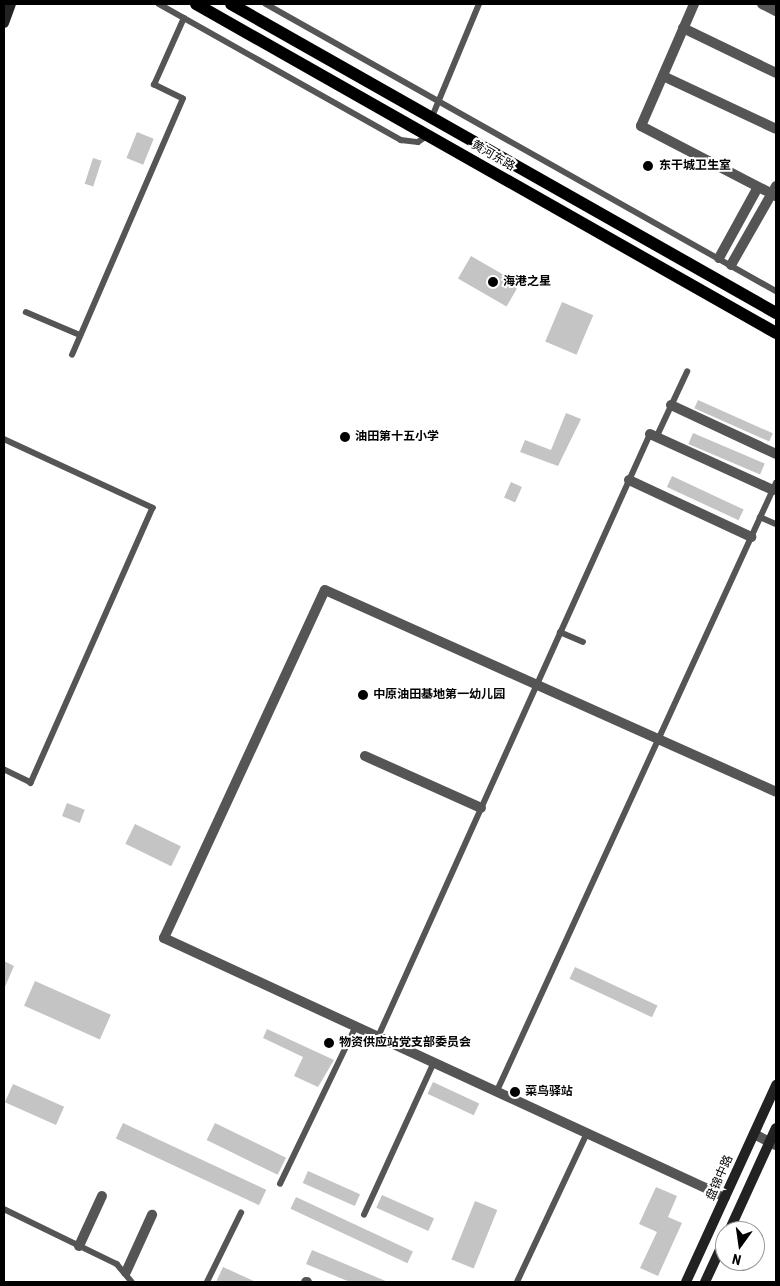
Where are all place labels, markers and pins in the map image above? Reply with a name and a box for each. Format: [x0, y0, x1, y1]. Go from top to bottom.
marker: 东干城卫生室 [641, 159, 655, 173]
place label: 东干城卫生室 [659, 159, 731, 173]
place label: 海港之星 [503, 275, 551, 289]
marker: 海港之星 [487, 276, 499, 288]
place label: 油田第十五小学 [355, 430, 439, 444]
marker: 油田第十五小学 [339, 431, 351, 443]
place label: 中原油田基地第一幼儿园 [373, 688, 505, 702]
marker: 中原油田基地第一幼儿园 [357, 689, 369, 701]
place label: 物资供应站党支部委员会 [339, 1036, 471, 1050]
marker: 物资供应站党支部委员会 [323, 1037, 335, 1049]
place label: 菜鸟驿站 [525, 1085, 573, 1099]
marker: 菜鸟驿站 [509, 1086, 521, 1098]

